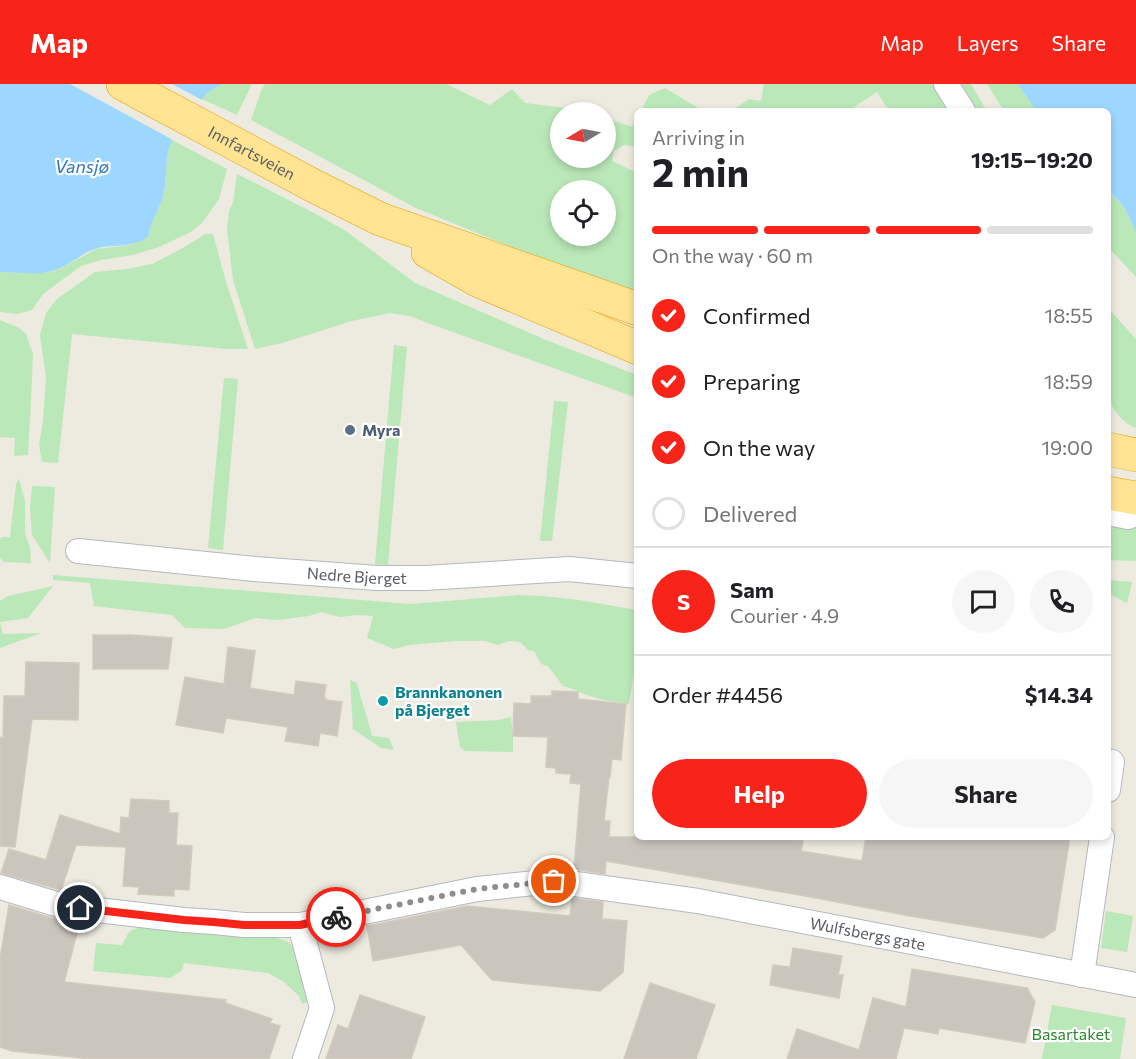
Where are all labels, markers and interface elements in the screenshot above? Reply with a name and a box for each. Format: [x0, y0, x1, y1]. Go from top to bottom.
text: Map [30, 25, 88, 59]
text: Map [880, 30, 924, 55]
text: Layers [957, 30, 1019, 55]
text: Share [1052, 30, 1106, 55]
north arrow [550, 102, 616, 168]
map controls [550, 102, 616, 246]
street label: Innfartsveien [205, 121, 299, 183]
text: Arriving in [652, 125, 745, 149]
text: 19:15–19:20 [971, 146, 1093, 173]
text: 2 min [652, 147, 749, 195]
water label: Vansjø [55, 155, 110, 177]
button: locate [550, 180, 616, 246]
text: On the way · 60 m [652, 243, 813, 267]
icon: check [652, 299, 685, 332]
text: Confirmed [703, 302, 810, 329]
text: 18:55 [1045, 303, 1093, 327]
icon: check [652, 365, 685, 398]
text: Preparing [703, 368, 800, 395]
text: 18:59 [1044, 369, 1093, 393]
place label: Myra [362, 420, 401, 439]
marker: Myra [343, 423, 357, 437]
icon: check [652, 431, 685, 464]
text: On the way [703, 434, 815, 461]
text: 19:00 [1041, 435, 1093, 459]
text: Delivered [703, 500, 797, 527]
street label: Nedre Bjerget [306, 563, 407, 587]
button: chat [952, 570, 1015, 633]
button: phone [1030, 570, 1093, 633]
text: Sam [730, 576, 774, 603]
text: S [677, 588, 690, 615]
text: Courier · 4.9 [730, 603, 839, 627]
text: Order #4456 [652, 681, 783, 708]
text: $14.34 [1025, 681, 1093, 708]
place label: Brannkanonen på Bjerget [395, 682, 502, 719]
marker: Brannkanonen på Bjerget [376, 694, 390, 708]
button: Help [652, 759, 867, 828]
button: Share [879, 759, 1093, 828]
pin [528, 855, 579, 906]
icon: bag [537, 864, 570, 897]
pin [54, 882, 105, 933]
courier [306, 887, 366, 947]
icon: home [63, 891, 96, 924]
icon: bike [320, 901, 353, 934]
street label: Wulfsbergs gate [809, 913, 927, 953]
park label: Basartaket [1032, 1024, 1111, 1043]

